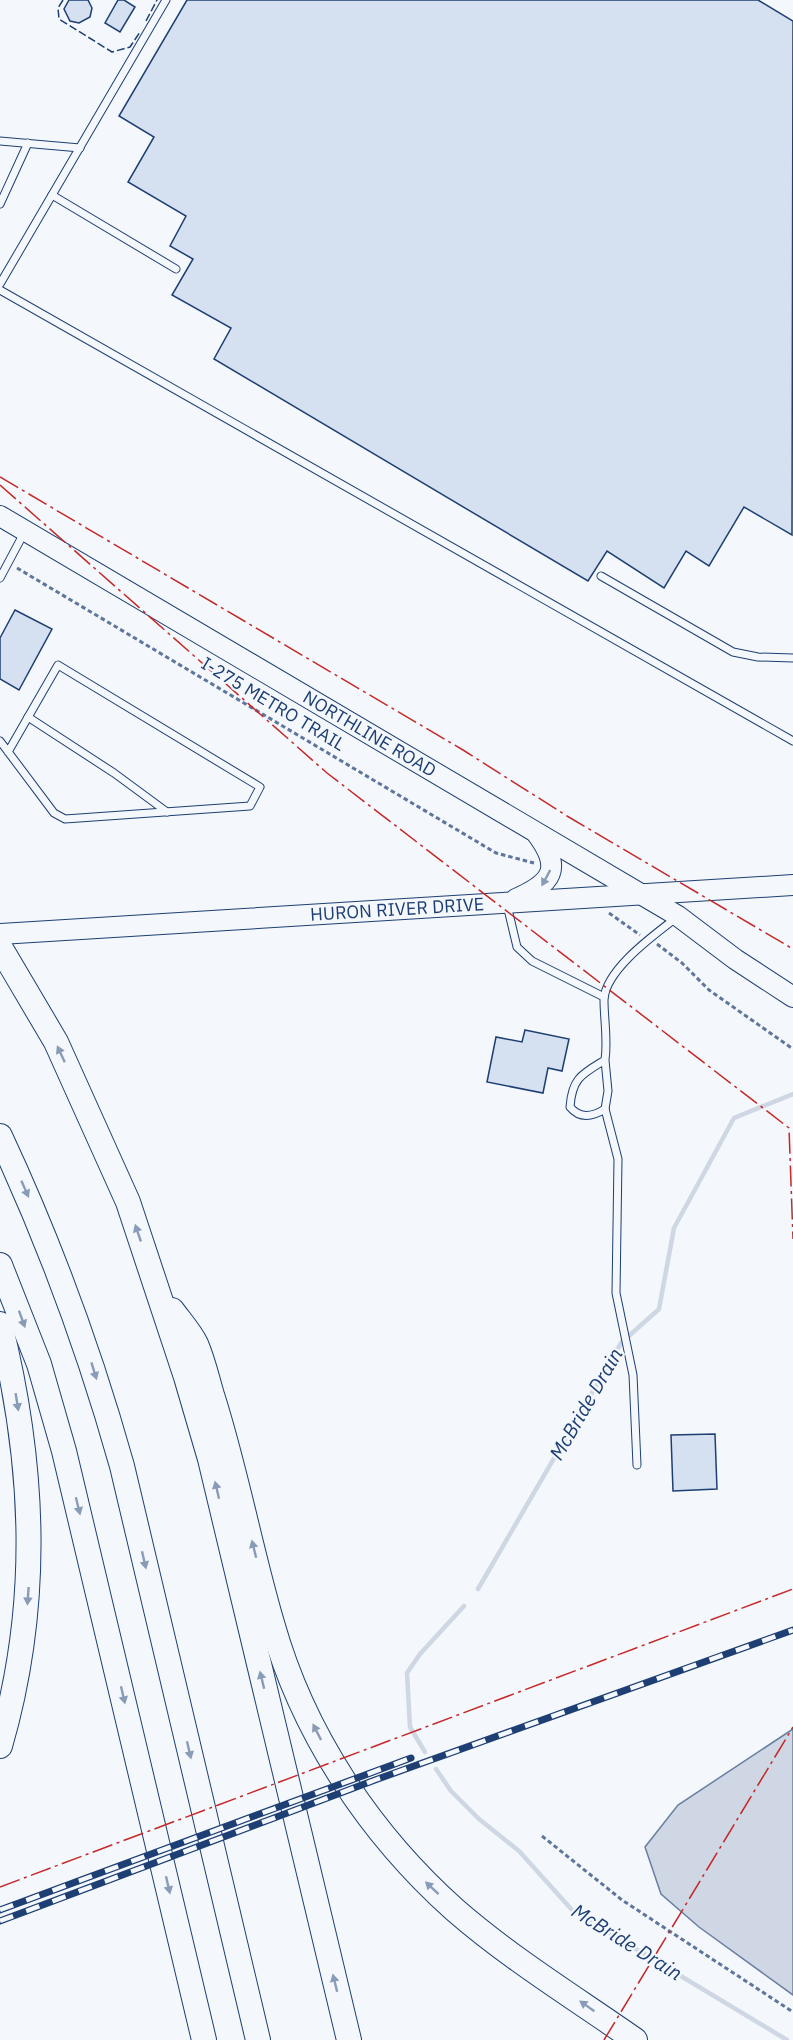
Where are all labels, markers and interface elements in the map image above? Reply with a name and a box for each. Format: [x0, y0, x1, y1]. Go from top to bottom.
street label: I-275 METRO TRAIL [197, 652, 349, 756]
street label: NORTHLINE ROAD [299, 685, 441, 782]
one-way arrow [541, 870, 551, 887]
street label: HURON RIVER DRIVE [310, 892, 485, 926]
one-way arrow [56, 1045, 66, 1063]
one-way arrow [20, 1181, 30, 1199]
one-way arrow [133, 1224, 143, 1242]
one-way arrow [18, 1310, 28, 1328]
water label: McBride Drain [543, 1343, 629, 1465]
one-way arrow [90, 1363, 99, 1381]
one-way arrow [13, 1392, 22, 1411]
one-way arrow [212, 1481, 222, 1499]
one-way arrow [73, 1497, 83, 1515]
one-way arrow [248, 1540, 258, 1558]
one-way arrow [140, 1551, 150, 1569]
one-way arrow [23, 1586, 32, 1605]
one-way arrow [257, 1671, 267, 1689]
one-way arrow [118, 1686, 128, 1705]
one-way arrow [312, 1724, 322, 1741]
one-way arrow [185, 1740, 195, 1759]
one-way arrow [163, 1876, 173, 1894]
one-way arrow [425, 1881, 440, 1895]
water label: McBride Drain [567, 1897, 688, 1986]
one-way arrow [330, 1974, 340, 1992]
one-way arrow [579, 2001, 595, 2012]

